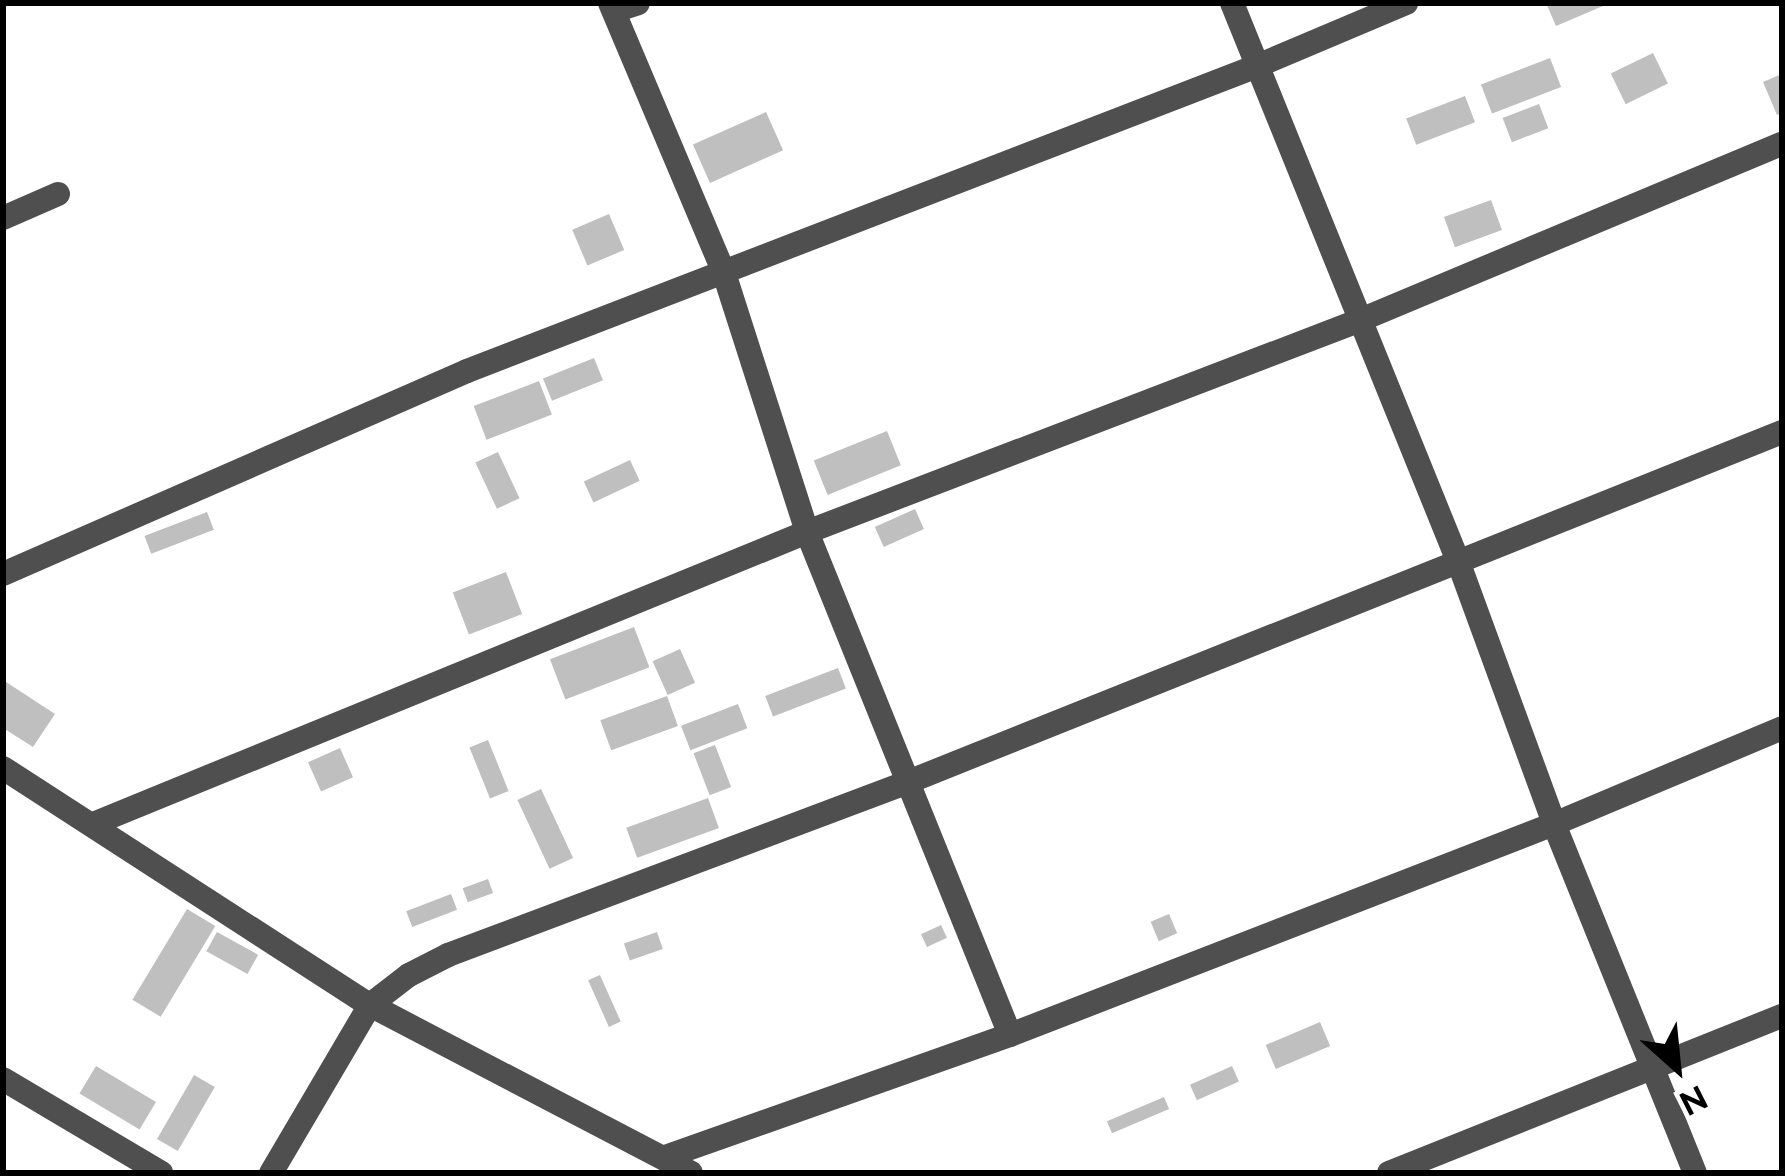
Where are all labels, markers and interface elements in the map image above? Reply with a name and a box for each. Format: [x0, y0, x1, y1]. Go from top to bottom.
north arrow [1617, 1008, 1737, 1128]
text: N [1673, 1077, 1714, 1124]

